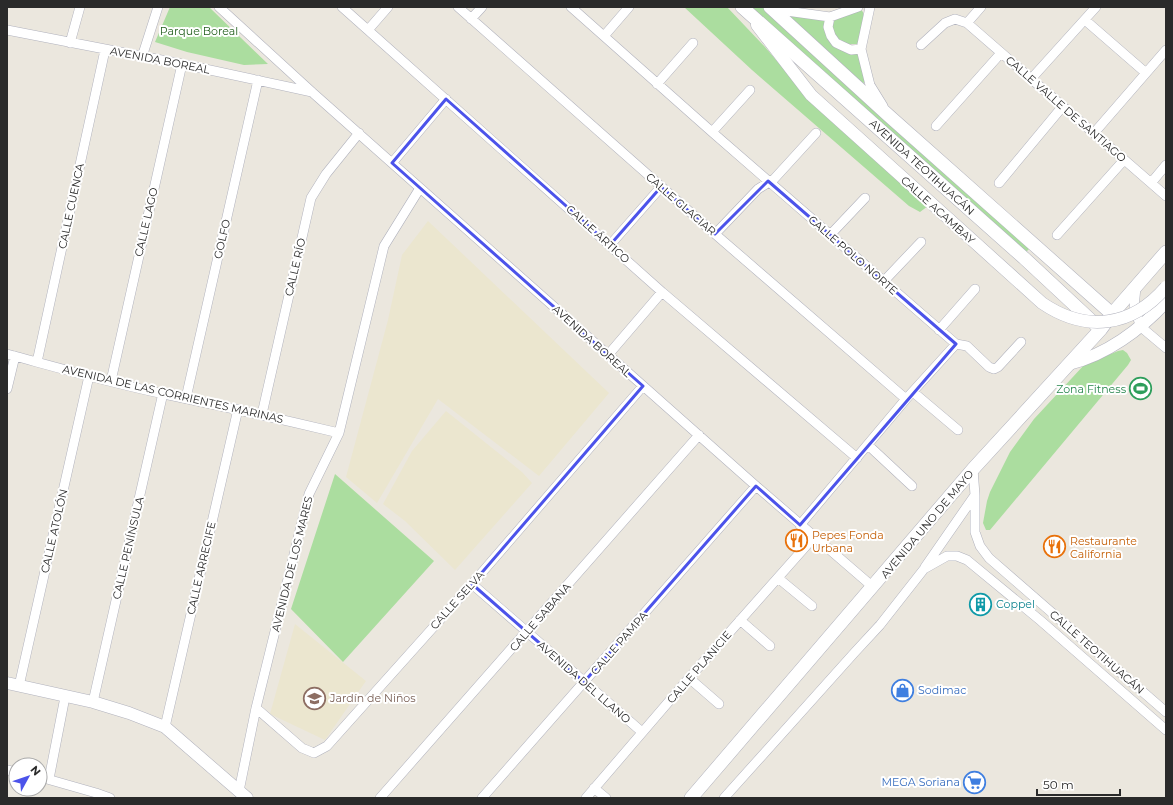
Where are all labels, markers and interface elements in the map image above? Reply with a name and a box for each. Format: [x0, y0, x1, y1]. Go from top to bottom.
park label: Parque Boreal [160, 24, 238, 38]
street label: AVENIDA BOREAL [109, 43, 212, 77]
street label: CALLE VALLE DE SANTIAGO [1003, 53, 1129, 165]
street label: AVENIDA TEOTIHUACÁN [867, 116, 977, 218]
street label: CALLE CUENCA [55, 162, 87, 250]
street label: CALLE GLACIAR [643, 170, 719, 238]
street label: CALLE ACAMBAY [898, 173, 978, 247]
street label: CALLE LAGO [131, 186, 161, 258]
street label: CALLE ÁRTICO [563, 202, 633, 266]
street label: CALLE POLO NORTE [805, 212, 901, 298]
street label: GOLFO [211, 218, 233, 260]
street label: CALLE RÍO [282, 237, 308, 297]
street label: AVENIDA BOREAL [550, 302, 635, 381]
street label: AVENIDA DE LAS CORRIENTES MARINAS [61, 362, 285, 426]
sports icon: Zona Fitness [1128, 376, 1154, 402]
place label: Zona Fitness [1056, 382, 1127, 396]
street label: AVENIDA UNO DE MAYO [878, 467, 976, 581]
street label: CALLE ATOLÓN [37, 487, 71, 575]
street label: AVENIDA DE LOS MARES [268, 494, 316, 633]
street label: CALLE PENÍNSULA [109, 495, 147, 601]
street label: CALLE ARRECIFE [183, 520, 219, 616]
restaurant icon: Pepes Fonda Urbana [784, 528, 810, 554]
place label: Pepes Fonda Urbana [812, 528, 884, 555]
restaurant icon: Restaurante California [1041, 534, 1067, 560]
place label: Restaurante California [1070, 534, 1137, 561]
street label: CALLE SELVA [427, 568, 487, 632]
street label: CALLE SABANA [506, 580, 574, 654]
building icon: Coppel [968, 591, 994, 617]
place label: Coppel [996, 597, 1035, 611]
street label: CALLE TEOTIHUACÁN [1047, 607, 1147, 697]
street label: CALLE PAMPA [588, 608, 651, 678]
street label: CALLE PLANICIE [664, 628, 734, 706]
street label: AVENIDA DEL LLANO [534, 638, 634, 726]
shop icon: Sodimac [889, 677, 915, 703]
place label: Sodimac [918, 683, 966, 697]
school or university icon: Jardín de Niños [302, 685, 328, 711]
place label: Jardín de Niños [329, 691, 416, 705]
north arrow [8, 757, 48, 797]
text: N [27, 763, 44, 778]
supermarket icon: MEGA Soriana [962, 769, 988, 795]
scale bar [1037, 771, 1120, 797]
place label: MEGA Soriana [882, 775, 960, 789]
text: 50 m [1043, 777, 1074, 792]

